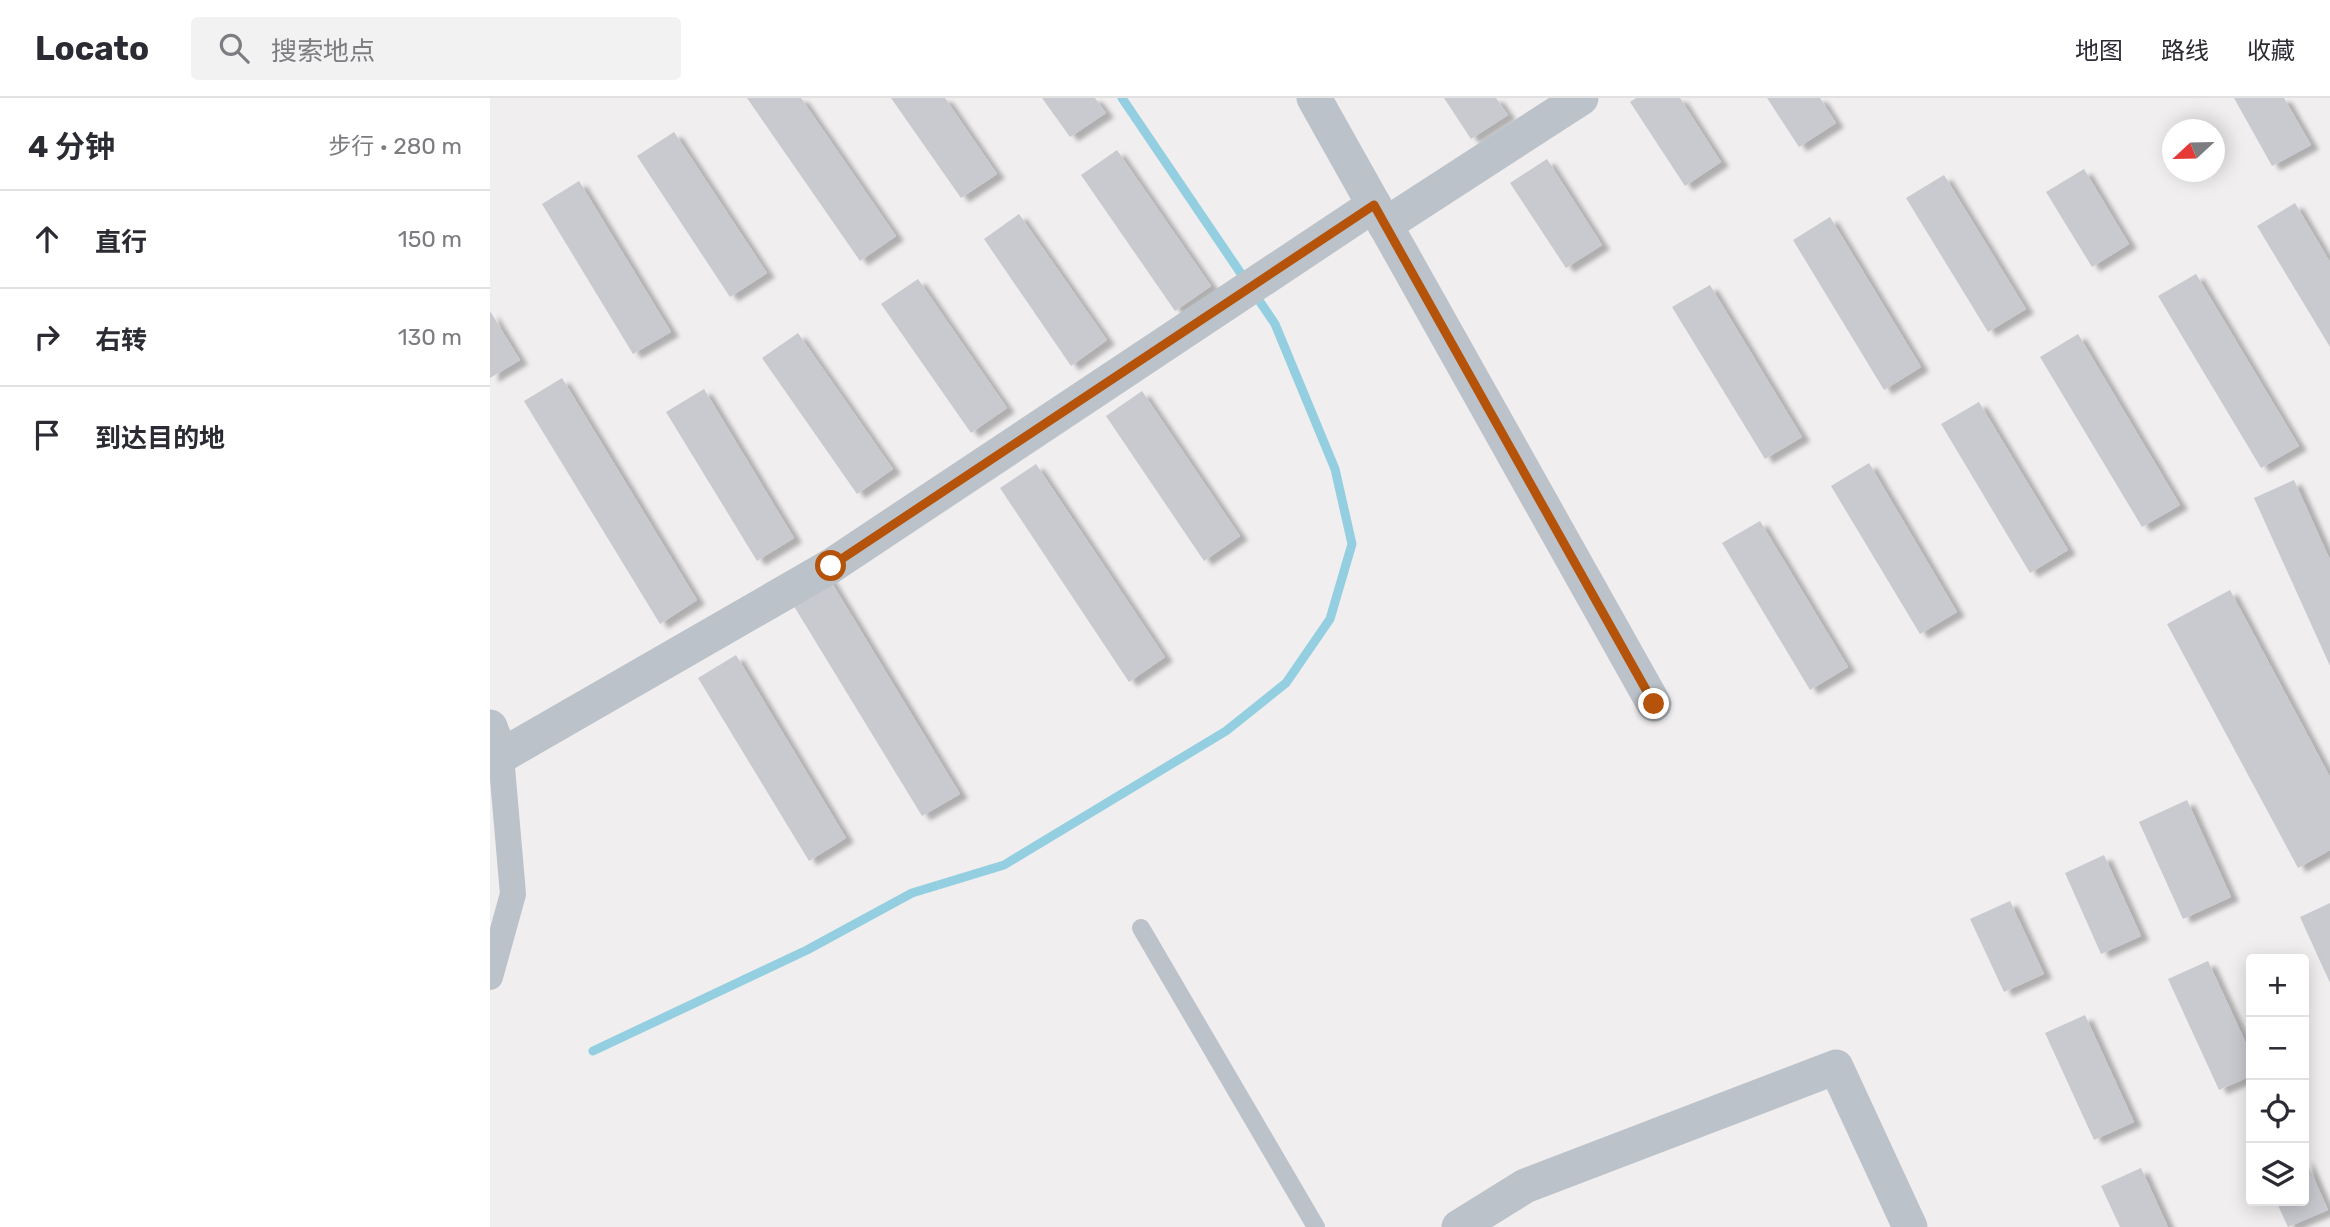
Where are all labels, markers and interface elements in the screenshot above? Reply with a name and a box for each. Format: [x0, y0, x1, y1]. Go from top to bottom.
search box [191, 17, 681, 80]
text: Locato [35, 29, 149, 68]
icon: search [215, 29, 253, 67]
text: 搜索地点 [271, 36, 375, 67]
text: 地图 [2075, 37, 2123, 65]
text: 路线 [2161, 37, 2209, 65]
text: 收藏 [2247, 37, 2295, 65]
north arrow [2162, 119, 2225, 182]
text: 4 分钟 [28, 129, 115, 165]
text: 步行 · 280 m [328, 132, 462, 160]
icon: ahead [28, 220, 66, 258]
text: 150 m [398, 225, 462, 253]
text: 直行 [95, 227, 147, 258]
icon: right [28, 318, 66, 356]
text: 130 m [398, 323, 462, 351]
text: 右转 [95, 325, 147, 356]
icon: arrive [28, 416, 66, 454]
text: 到达目的地 [95, 423, 225, 454]
route start [815, 550, 846, 581]
route end [1638, 688, 1669, 719]
map controls [2246, 954, 2309, 1206]
button: + [2246, 954, 2309, 1017]
button: − [2246, 1017, 2309, 1080]
button: locate [2246, 1080, 2309, 1143]
button: layers [2246, 1143, 2309, 1206]

